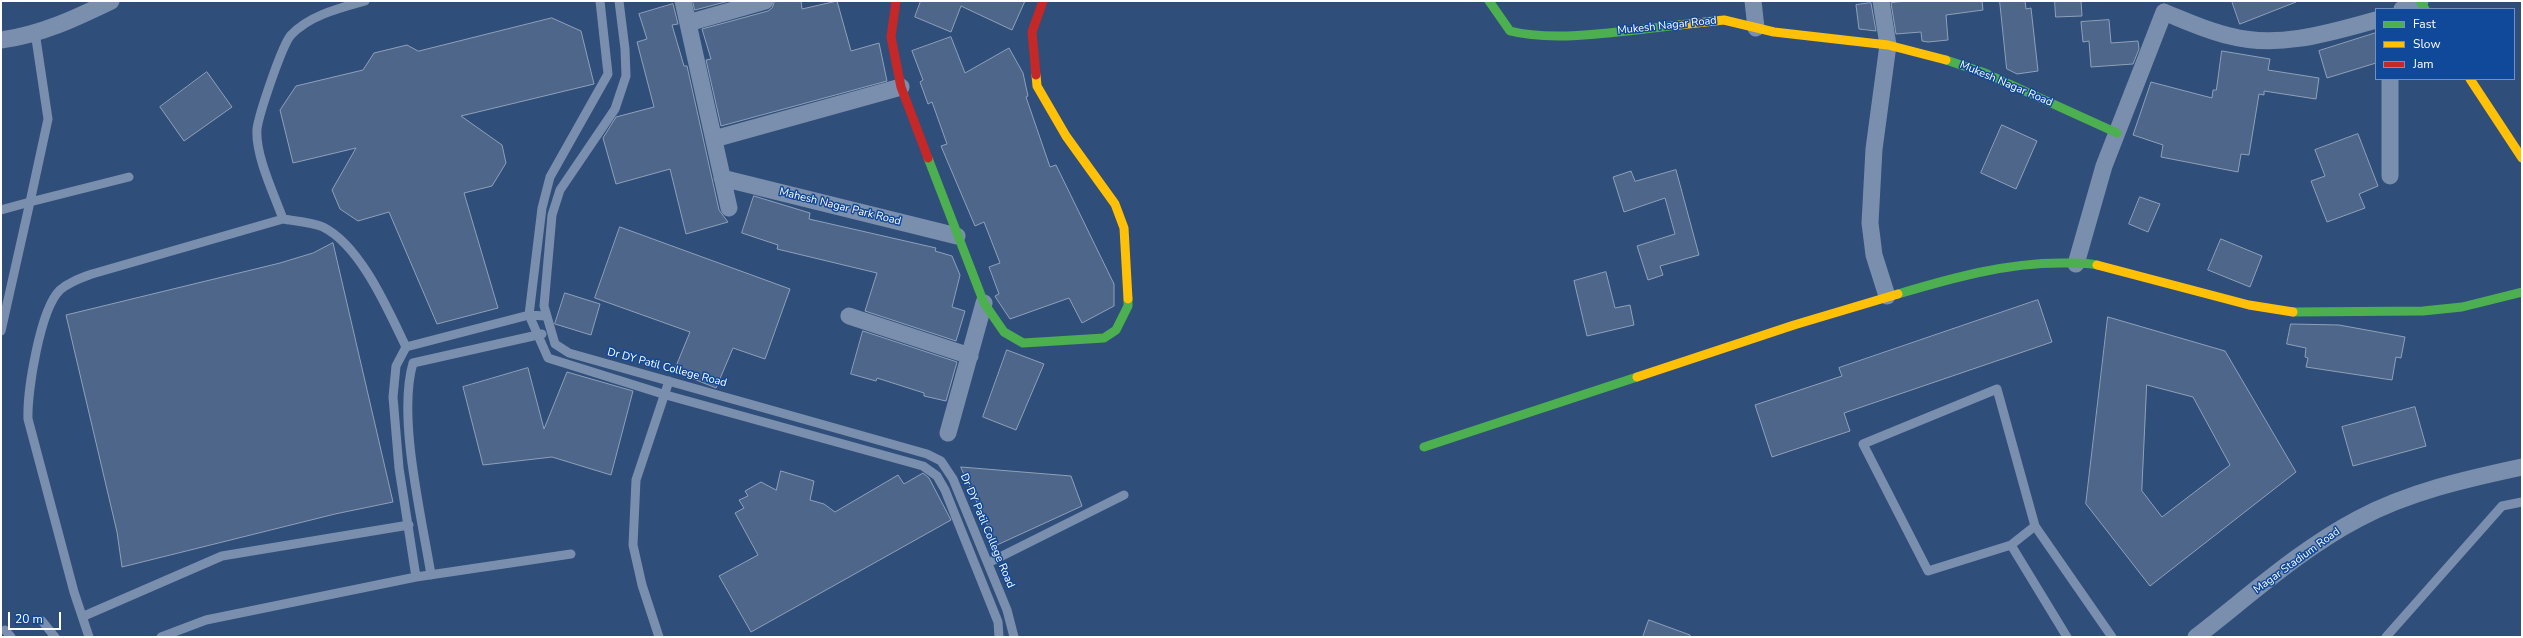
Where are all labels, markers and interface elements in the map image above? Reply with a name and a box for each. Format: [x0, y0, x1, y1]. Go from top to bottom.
legend [2375, 8, 2515, 80]
street label: Mukesh Nagar Road [1617, 14, 1717, 38]
text: Fast [2413, 16, 2436, 32]
text: Slow [2413, 36, 2441, 52]
text: Jam [2413, 56, 2434, 72]
street label: Mukesh Nagar Road [1958, 58, 2054, 110]
street label: Mahesh Nagar Park Road [778, 185, 902, 229]
street label: Dr DY Patil College Road [606, 346, 728, 390]
street label: Dr DY Patil College Road [957, 472, 1017, 590]
street label: Magar Stadium Road [2251, 525, 2343, 597]
scale bar [10, 604, 63, 630]
text: 20 m [15, 611, 43, 627]

